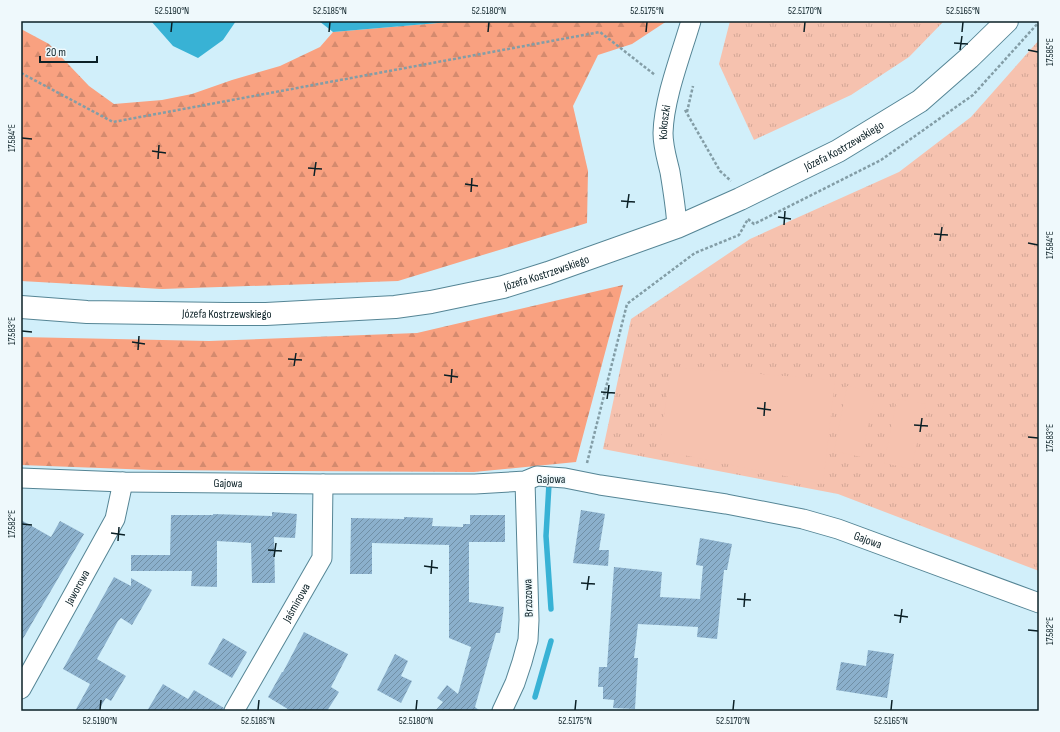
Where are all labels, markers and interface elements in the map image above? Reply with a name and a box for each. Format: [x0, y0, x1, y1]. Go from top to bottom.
text: 52.5190°N [155, 5, 189, 17]
text: 52.5185°N [313, 5, 347, 17]
text: 52.5180°N [472, 5, 506, 17]
text: 52.5175°N [630, 5, 664, 17]
text: 52.5170°N [788, 5, 822, 17]
text: 52.5165°N [946, 5, 980, 17]
scale bar [40, 38, 97, 64]
text: 17.585°E [1044, 38, 1056, 66]
text: 20 m [46, 45, 66, 60]
street label: Kokoszki [656, 104, 674, 140]
street label: Józefa Kostrzewskiego [801, 118, 887, 175]
text: 17.584°E [6, 124, 18, 152]
text: 17.584°E [1044, 231, 1056, 259]
street label: Józefa Kostrzewskiego [501, 252, 591, 295]
street label: Józefa Kostrzewskiego [181, 306, 272, 322]
text: 17.583°E [6, 317, 18, 345]
text: 17.583°E [1044, 424, 1056, 452]
street label: Gajowa [537, 472, 566, 487]
street label: Gajowa [213, 476, 243, 491]
text: 17.582°E [6, 510, 18, 538]
street label: Gajowa [852, 528, 884, 553]
street label: Jaworowa [61, 567, 94, 609]
street label: Brzozowa [520, 578, 537, 617]
street label: Jaśminowa [279, 580, 314, 626]
text: 17.582°E [1044, 617, 1056, 645]
text: 52.5190°N [83, 715, 117, 727]
text: 52.5185°N [241, 715, 275, 727]
text: 52.5180°N [399, 715, 433, 727]
text: 52.5175°N [558, 715, 592, 727]
text: 52.5170°N [716, 715, 750, 727]
text: 52.5165°N [874, 715, 908, 727]

